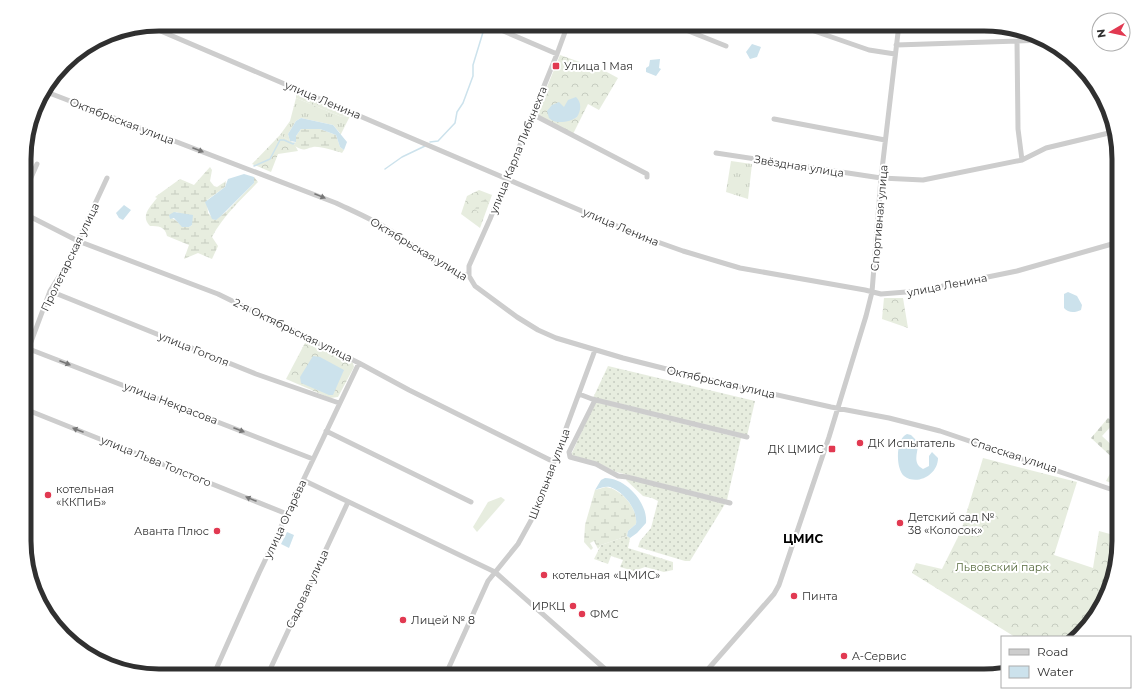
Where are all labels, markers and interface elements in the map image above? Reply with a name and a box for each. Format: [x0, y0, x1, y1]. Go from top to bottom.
north arrow [1091, 12, 1131, 52]
text: N [1094, 28, 1109, 39]
place label: Улица 1 Мая [564, 59, 633, 73]
marker: Улица 1 Мая [551, 61, 561, 71]
street label: улица Ленина [282, 77, 363, 122]
street label: улица Карла Либкнехта [486, 84, 550, 217]
street label: Октябрьская улица [68, 95, 176, 147]
one-way arrow [193, 148, 205, 154]
street label: Звёздная улица [753, 152, 845, 180]
street label: Спортивная улица [867, 164, 891, 272]
one-way arrow [314, 194, 326, 200]
street label: Пролетарская улица [38, 200, 102, 314]
street label: улица Ленина [580, 204, 661, 249]
street label: Октябрьская улица [368, 214, 470, 284]
street label: улица Ленина [905, 270, 988, 300]
street label: 2-я Октябрьская улица [231, 295, 355, 365]
street label: улица Гоголя [156, 328, 231, 369]
one-way arrow [60, 360, 72, 366]
street label: Октябрьская улица [665, 363, 777, 401]
street label: улица Некрасова [121, 378, 220, 427]
one-way arrow [72, 427, 84, 433]
one-way arrow [233, 427, 245, 433]
street label: Школьная улица [525, 427, 573, 521]
street label: улица Льва Толстого [98, 432, 213, 490]
street label: Спасская улица [969, 434, 1059, 476]
place label: ДК Испытатель [868, 436, 955, 450]
marker: ДК Испытатель [855, 438, 865, 448]
place label: ДК ЦМИС [768, 442, 824, 456]
marker: ДК ЦМИС [827, 444, 837, 454]
street label: улица Огарёва [260, 477, 309, 562]
place label: котельная «ККПиБ» [56, 482, 114, 509]
marker: котельная «ККПиБ» [43, 490, 53, 500]
one-way arrow [245, 496, 256, 502]
place label: Детский сад № 38 «Колосок» [908, 510, 995, 537]
marker: Детский сад № 38 «Колосок» [895, 518, 905, 528]
place label: Аванта Плюс [134, 524, 209, 538]
marker: Аванта Плюс [212, 526, 222, 536]
district label: ЦМИС [783, 531, 823, 546]
street label: Садовая улица [283, 547, 331, 631]
park label: Львовский парк [955, 560, 1049, 574]
place label: котельная «ЦМИС» [552, 568, 660, 582]
marker: котельная «ЦМИС» [539, 570, 549, 580]
place label: Пинта [802, 589, 838, 603]
marker: Пинта [789, 591, 799, 601]
place label: ИРКЦ [532, 599, 565, 613]
marker: ИРКЦ [568, 601, 578, 611]
place label: ФМС [590, 607, 619, 621]
marker: ФМС [577, 609, 587, 619]
place label: Лицей № 8 [411, 613, 475, 627]
marker: Лицей № 8 [398, 615, 408, 625]
legend [1001, 636, 1131, 688]
text: Road [1037, 644, 1068, 659]
place label: A-Сервис [852, 649, 906, 663]
marker: A-Сервис [839, 651, 849, 661]
text: Water [1037, 664, 1074, 679]

